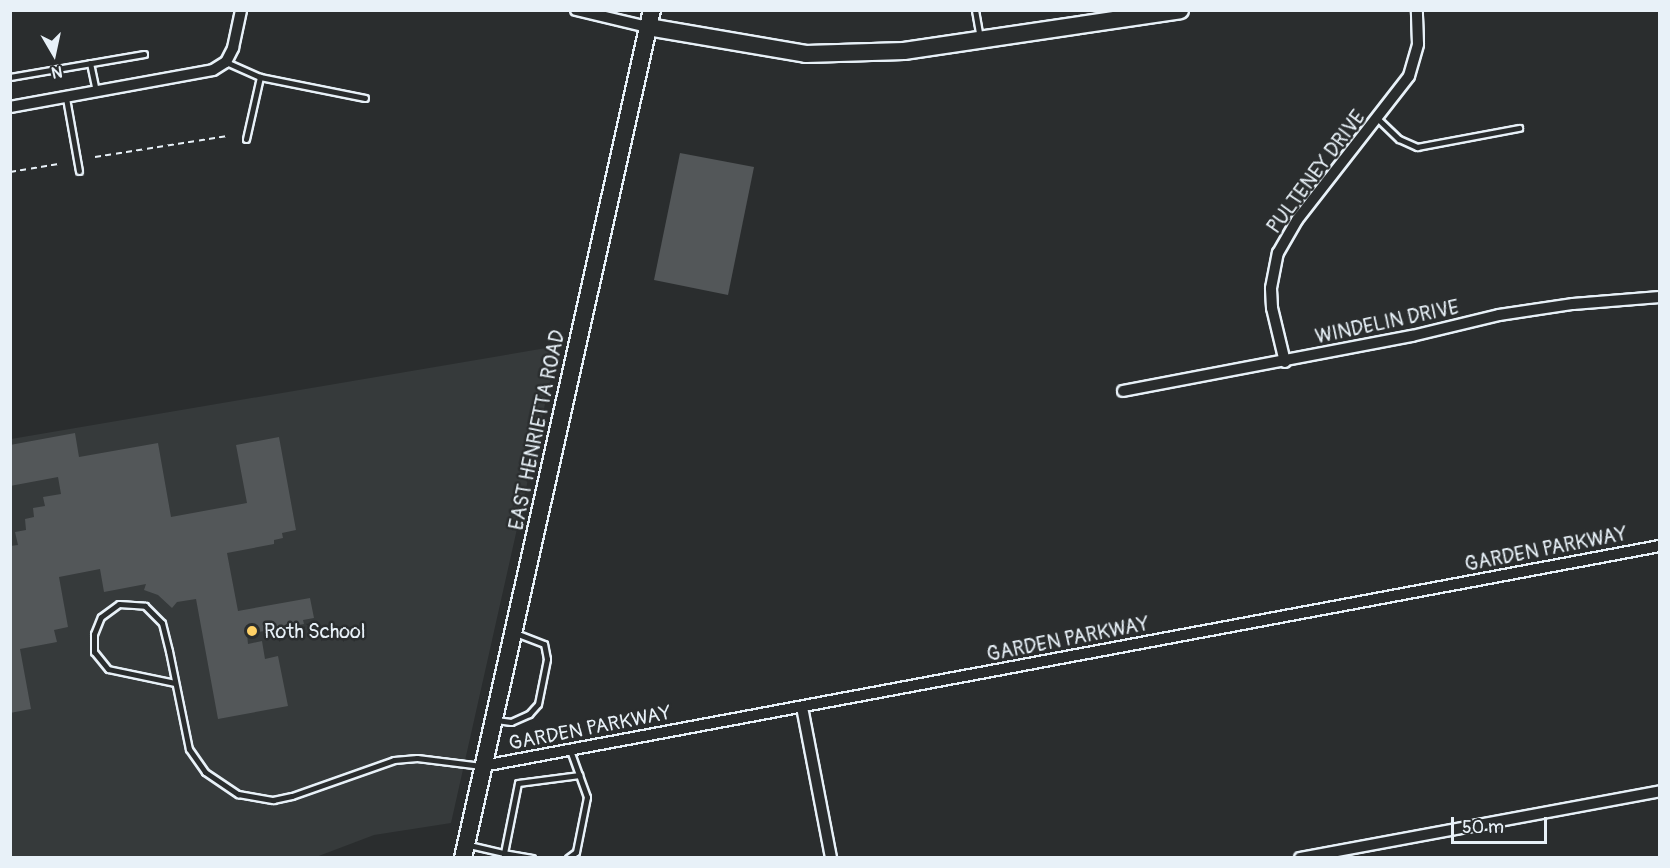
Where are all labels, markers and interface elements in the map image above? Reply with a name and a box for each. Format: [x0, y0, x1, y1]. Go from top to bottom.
north arrow [24, 24, 84, 84]
text: N [50, 61, 64, 83]
street label: PULTENEY DRIVE [1262, 106, 1370, 238]
street label: WINDELIN DRIVE [1313, 295, 1461, 349]
street label: EAST HENRIETTA ROAD [504, 328, 570, 532]
street label: GARDEN PARKWAY [1463, 521, 1629, 577]
street label: GARDEN PARKWAY [985, 611, 1151, 667]
place label: Roth School [264, 619, 366, 643]
marker: Roth School [245, 624, 259, 638]
street label: GARDEN PARKWAY [507, 700, 673, 756]
scale bar [1454, 805, 1550, 843]
text: 50 m [1462, 816, 1504, 839]

